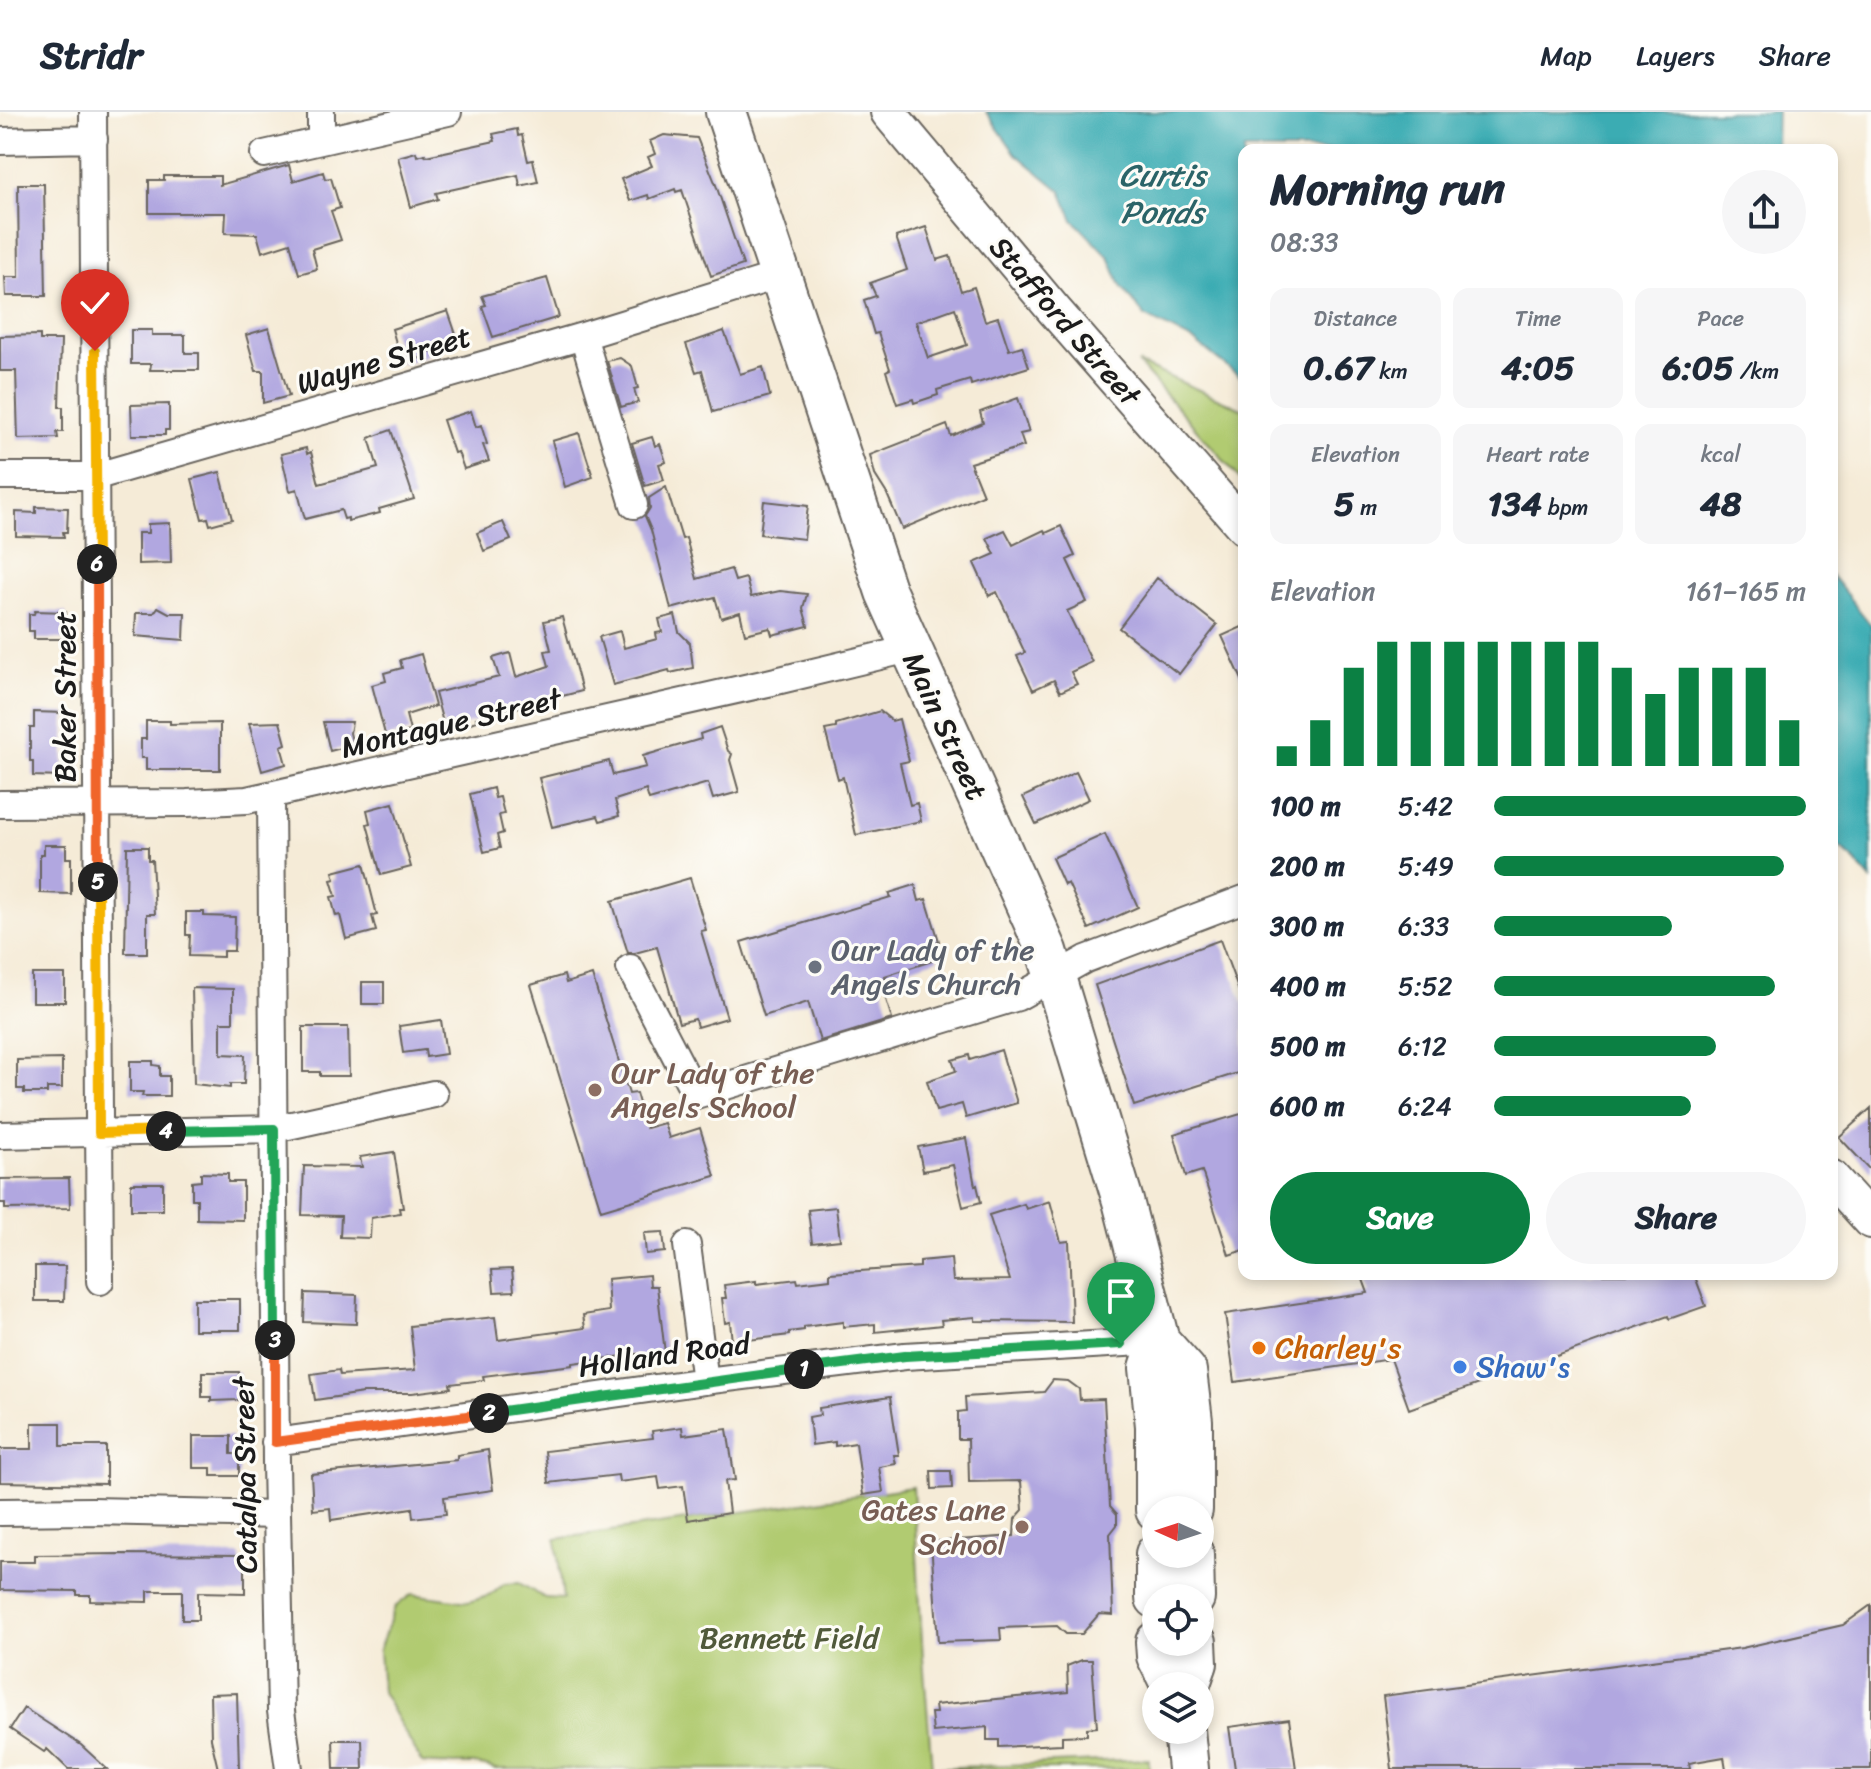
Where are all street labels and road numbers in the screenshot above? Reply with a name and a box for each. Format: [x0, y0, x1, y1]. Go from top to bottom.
street label: Stafford Street [975, 223, 1156, 420]
street label: Wayne Street [290, 309, 478, 411]
street label: Baker Street [38, 611, 92, 783]
street label: Main Street [887, 643, 1003, 809]
street label: Montague Street [335, 671, 568, 775]
street label: Holland Road [575, 1316, 755, 1394]
street label: Catalpa Street [216, 1374, 274, 1574]

